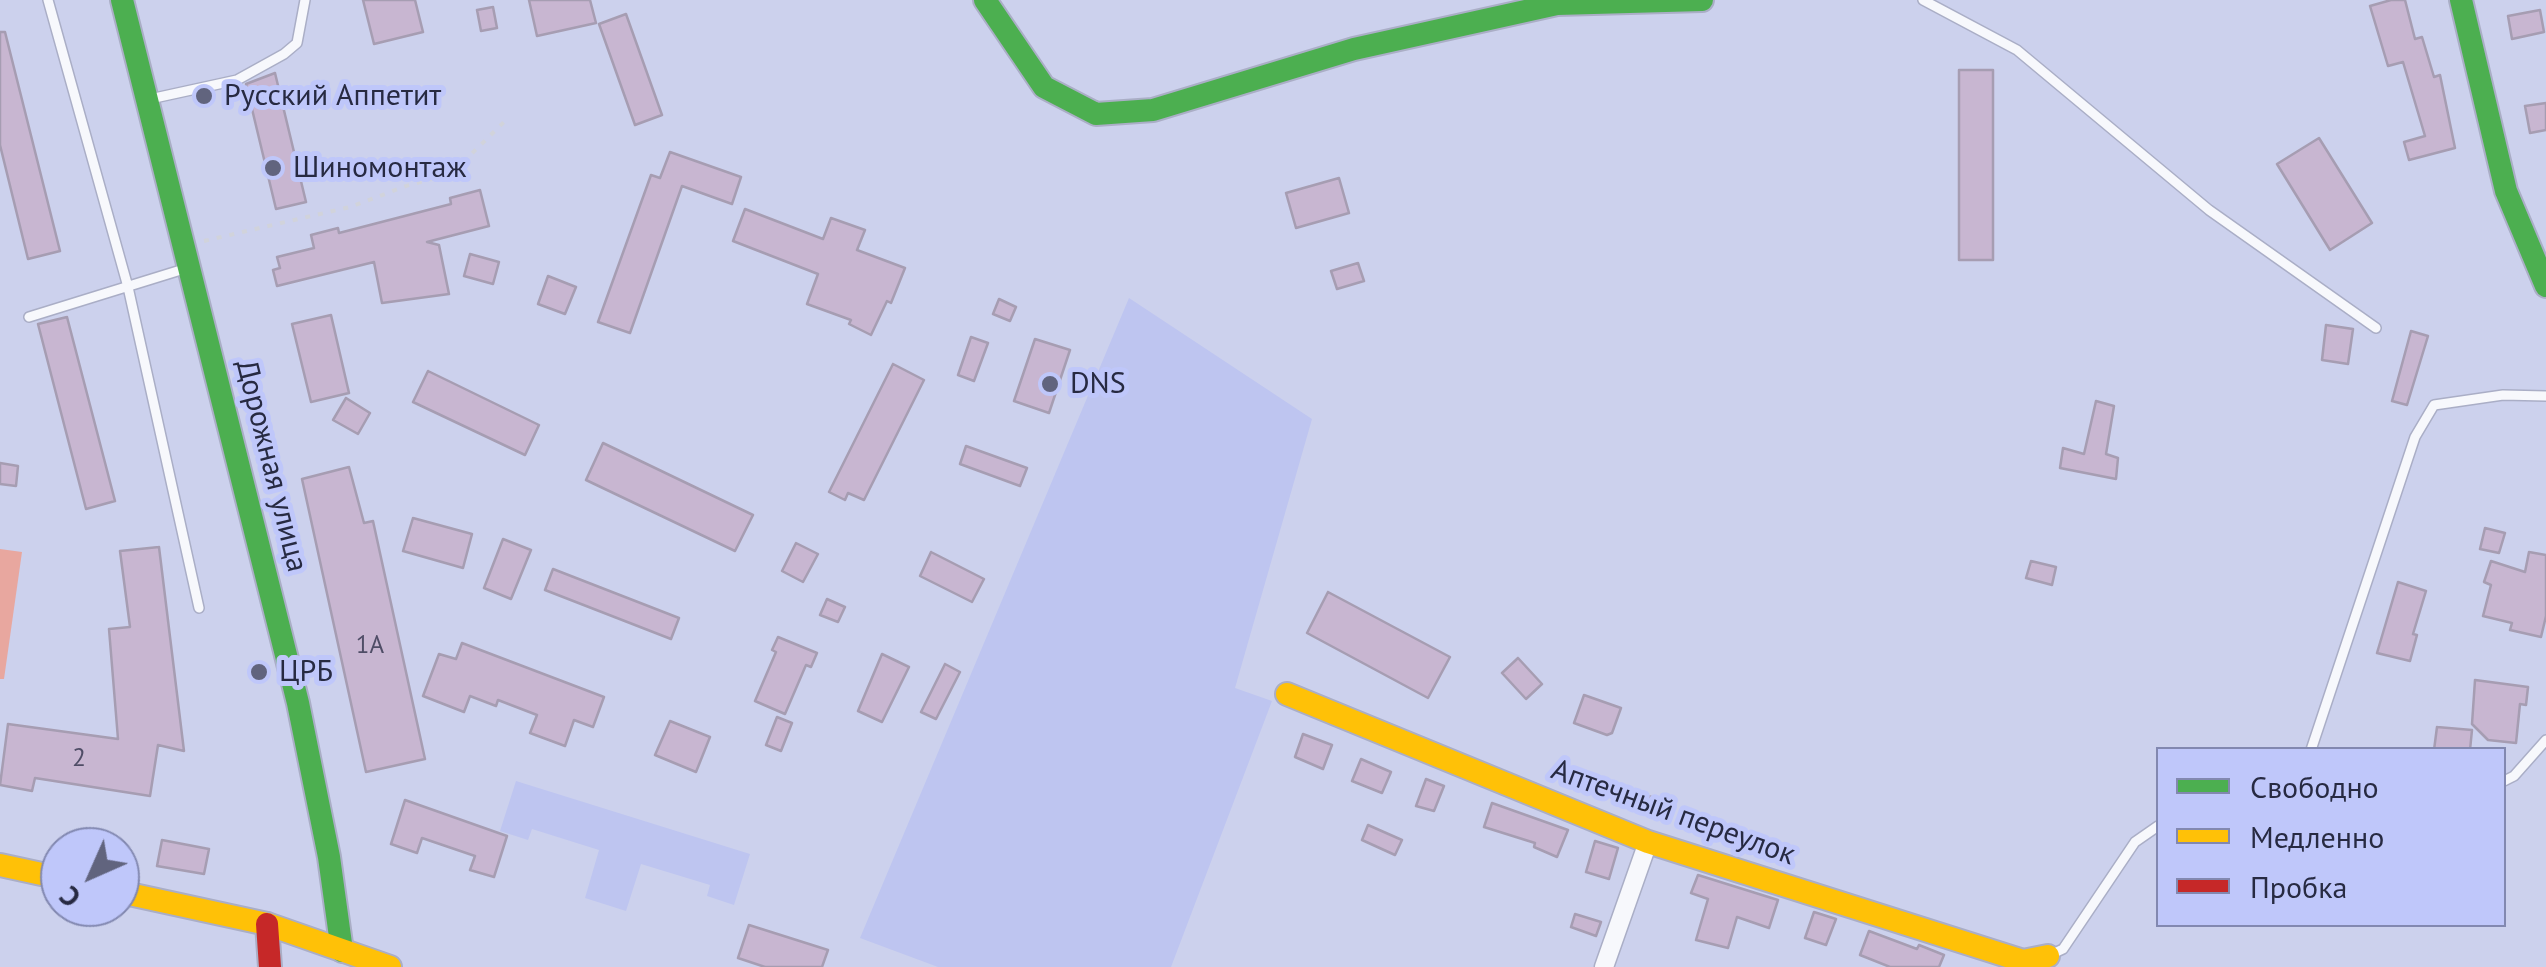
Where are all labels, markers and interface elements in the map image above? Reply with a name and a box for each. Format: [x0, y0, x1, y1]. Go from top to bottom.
place label: Русский Аппетит [224, 78, 441, 114]
marker: Русский Аппетит [193, 85, 215, 107]
place label: Шиномонтаж [293, 150, 466, 186]
marker: Шиномонтаж [262, 157, 284, 179]
street label: Дорожная улица [227, 356, 315, 576]
place label: DNS [1070, 366, 1126, 402]
marker: DNS [1039, 373, 1061, 395]
house number: 1А [356, 631, 384, 661]
place label: ЦРБ [279, 654, 333, 690]
marker: ЦРБ [248, 661, 270, 683]
house number: 2 [72, 744, 86, 774]
legend [2156, 747, 2506, 927]
street label: Аптечный переулок [1546, 752, 1800, 874]
text: Свободно [2250, 767, 2379, 806]
text: Медленно [2250, 817, 2384, 856]
north arrow [40, 827, 140, 927]
text: Пробка [2250, 867, 2347, 906]
text: С [51, 879, 88, 916]

